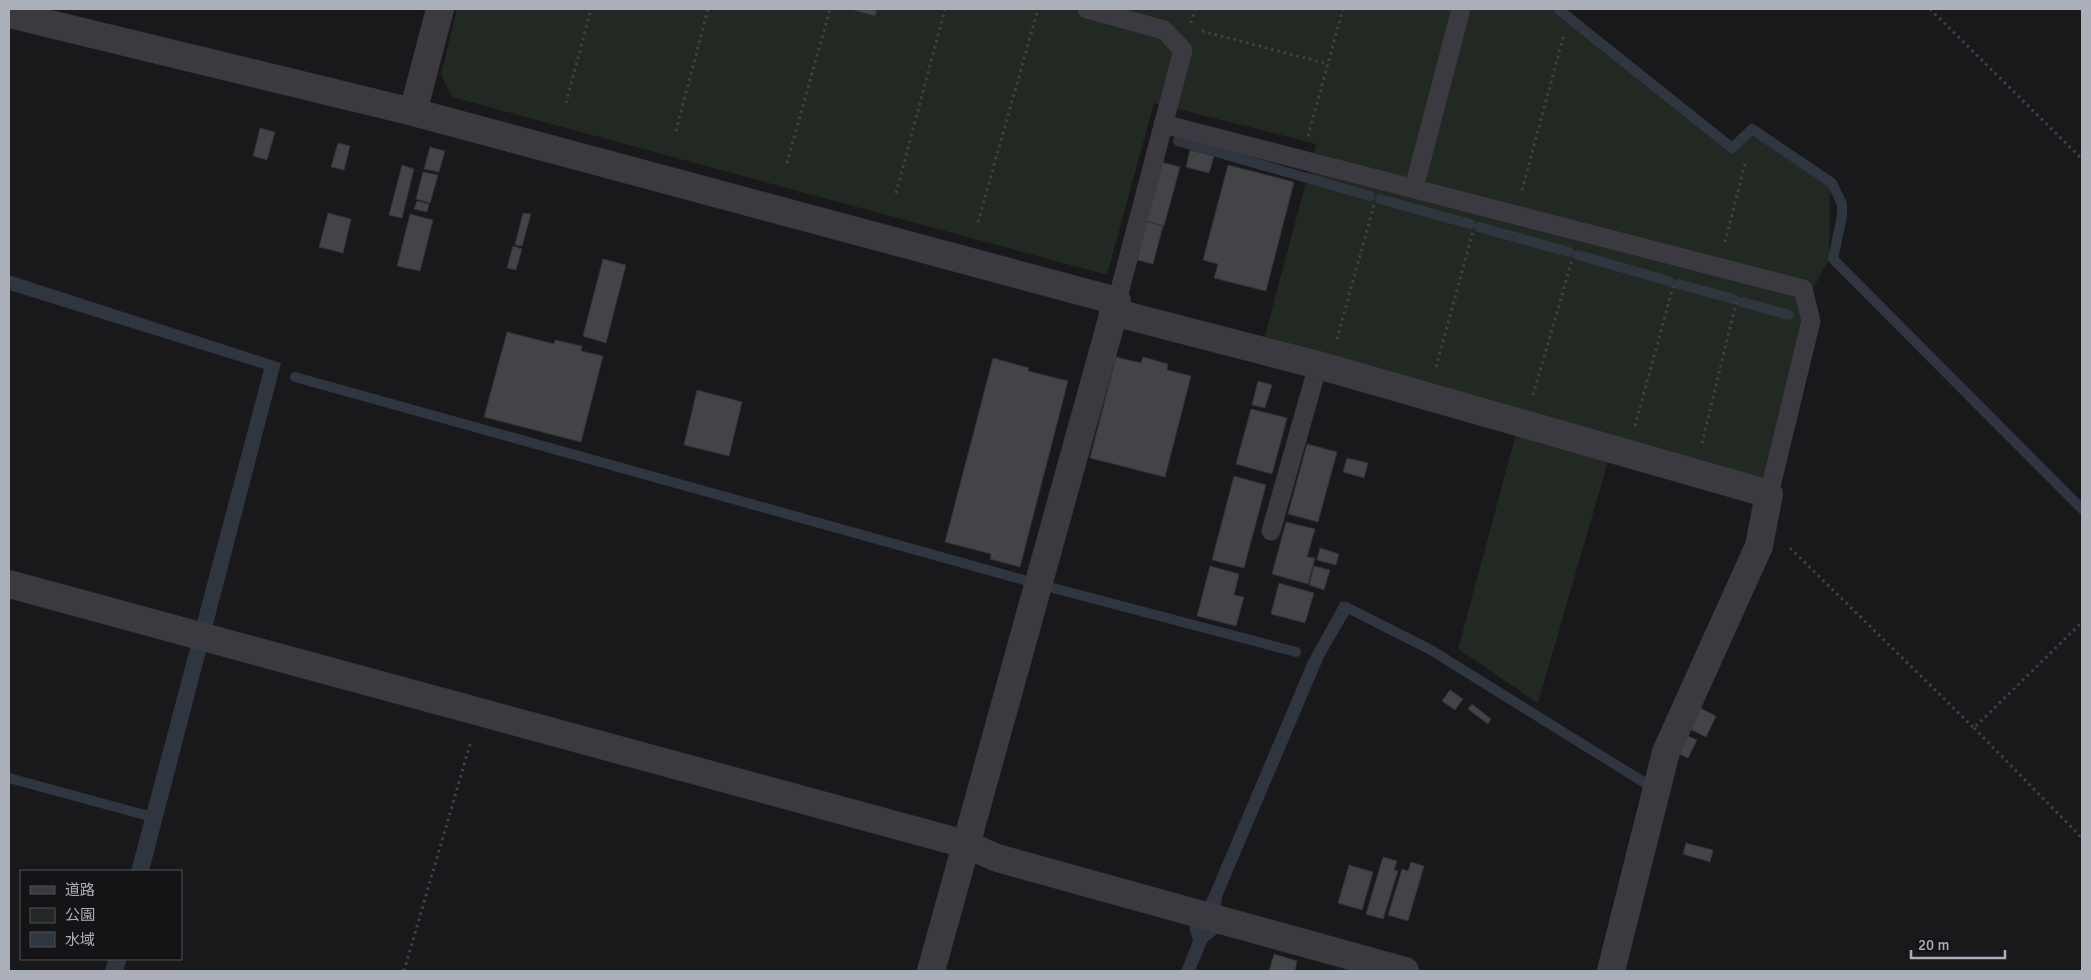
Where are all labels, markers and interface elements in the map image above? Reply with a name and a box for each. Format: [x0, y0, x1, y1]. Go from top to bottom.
legend [20, 870, 182, 960]
text: 道路 [65, 881, 95, 899]
text: 公園 [65, 906, 95, 924]
scale bar [1911, 928, 2005, 960]
text: 水域 [65, 931, 95, 949]
text: 20 m [1918, 936, 1949, 954]

